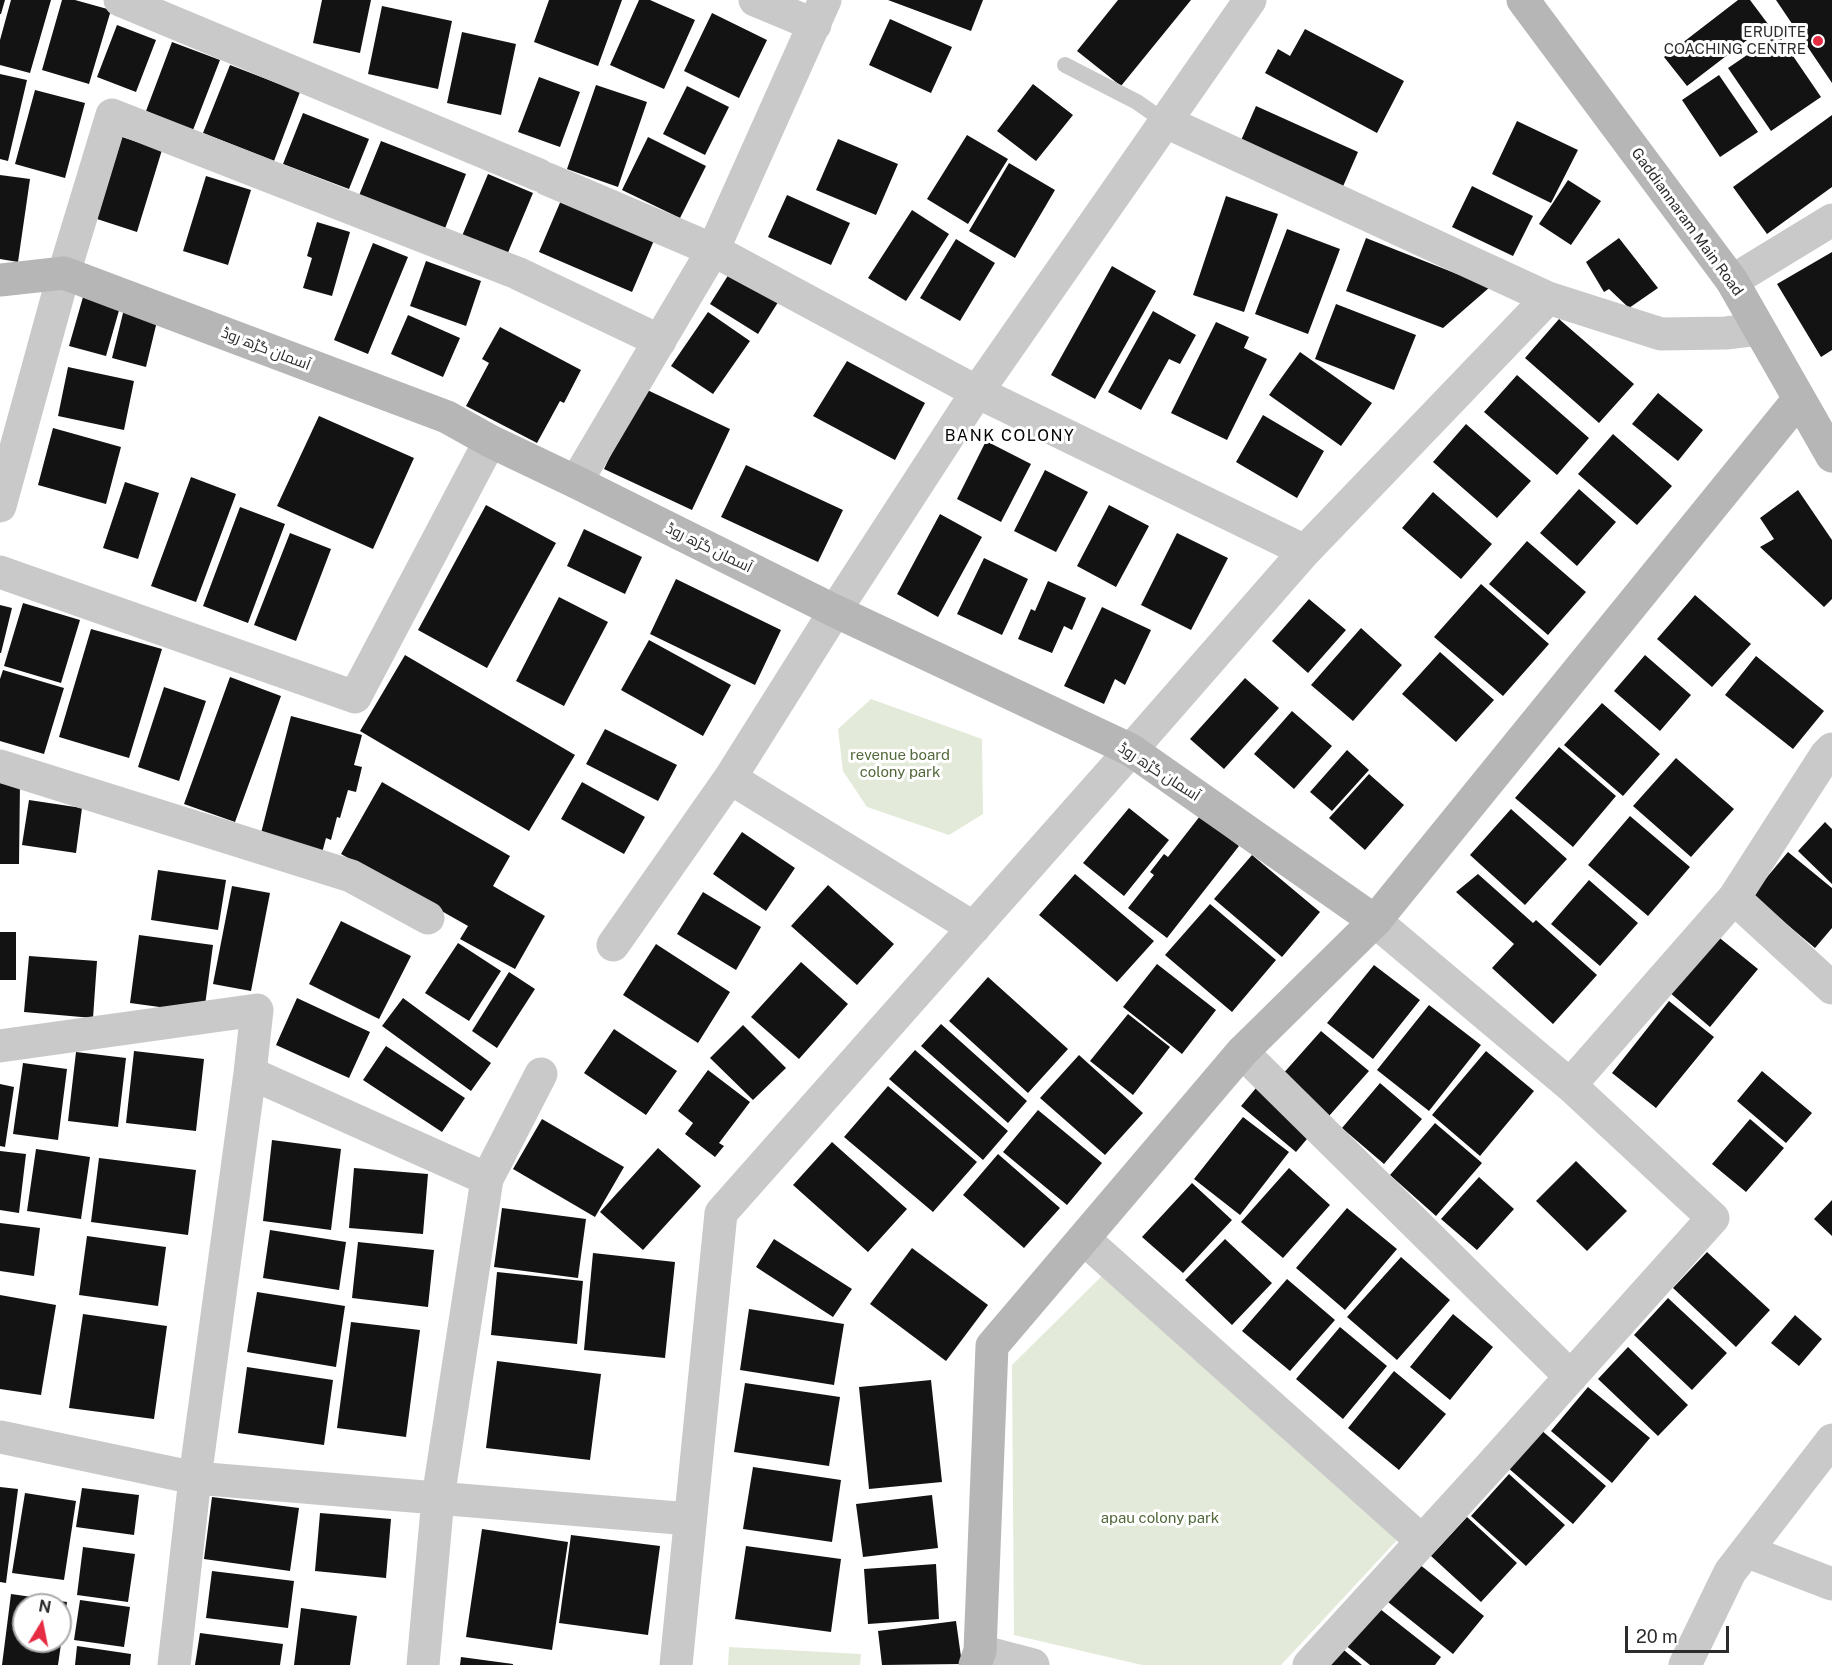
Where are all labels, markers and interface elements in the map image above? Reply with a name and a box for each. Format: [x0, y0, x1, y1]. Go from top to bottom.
place label: ERUDITE COACHING CENTRE [1664, 23, 1806, 58]
marker: ERUDITE COACHING CENTRE [1811, 34, 1825, 48]
street label: Gaddiannaram Main Road [1627, 144, 1747, 300]
street label: آسمان گڑھ روڈ [219, 324, 313, 374]
district label: BANK COLONY [945, 426, 1075, 446]
street label: آسمان گڑھ روڈ [663, 519, 755, 577]
street label: آسمان گڑھ روڈ [1115, 739, 1203, 805]
park label: revenue board colony park [850, 746, 950, 781]
park label: apau colony park [1101, 1509, 1219, 1527]
north arrow [12, 1593, 72, 1653]
text: N [37, 1596, 53, 1617]
scale bar [1628, 1614, 1732, 1652]
text: 20 m [1636, 1626, 1678, 1647]

